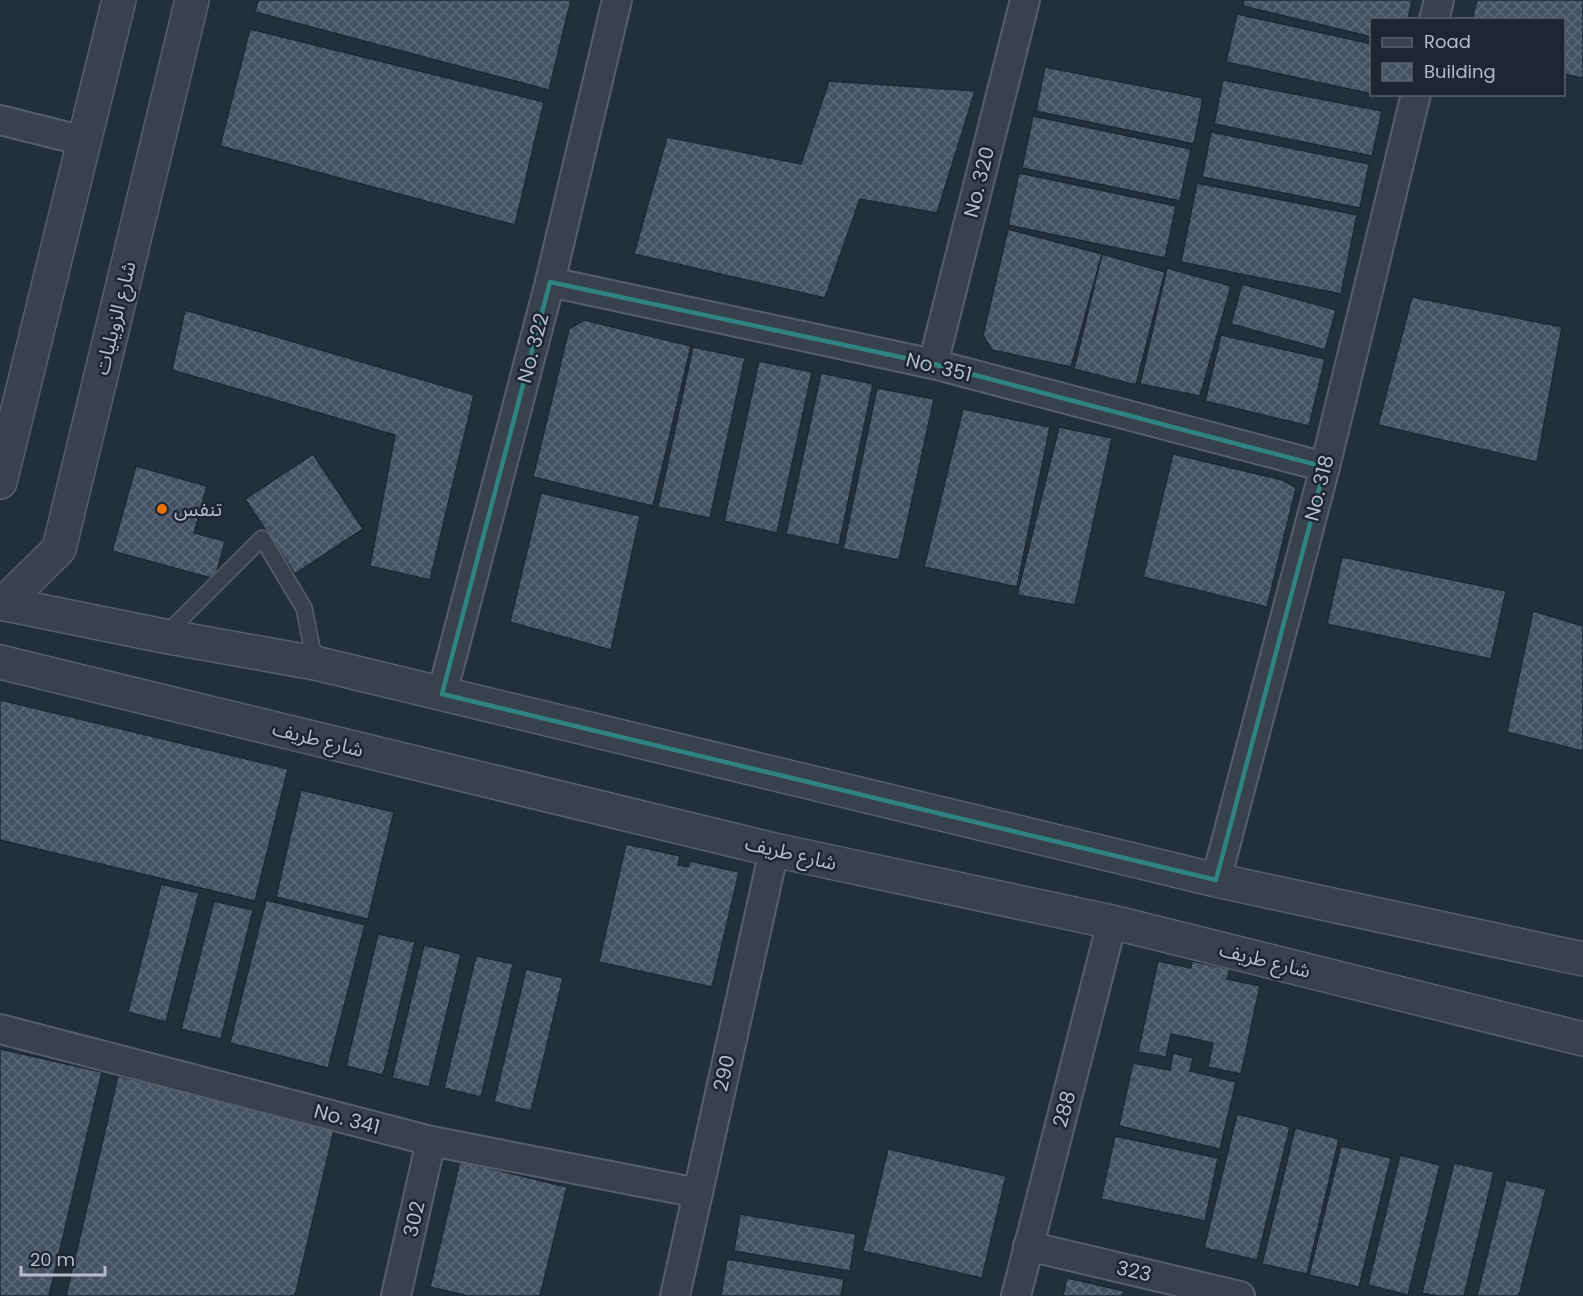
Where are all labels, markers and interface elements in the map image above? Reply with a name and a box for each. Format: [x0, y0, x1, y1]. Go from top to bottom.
legend [1370, 18, 1565, 96]
text: Road [1424, 29, 1471, 54]
text: Building [1424, 59, 1496, 84]
street label: No. 320 [957, 144, 1001, 220]
street label: شارع الزويليات [87, 258, 144, 378]
street label: No. 322 [510, 310, 556, 386]
street label: No. 351 [903, 345, 975, 389]
street label: No. 318 [1297, 452, 1341, 524]
place label: تنفس [174, 495, 222, 523]
marker: تنفس [155, 502, 169, 516]
street label: شارع طريف [269, 714, 367, 765]
street label: شارع طريف [742, 829, 840, 878]
street label: شارع طريف [1216, 935, 1314, 986]
street label: 290 [706, 1052, 742, 1094]
street label: 288 [1046, 1088, 1082, 1130]
street label: No. 341 [311, 1097, 383, 1141]
street label: 302 [396, 1198, 432, 1240]
scale bar [21, 1239, 105, 1277]
text: 20 m [30, 1247, 75, 1272]
street label: 323 [1114, 1253, 1154, 1289]

